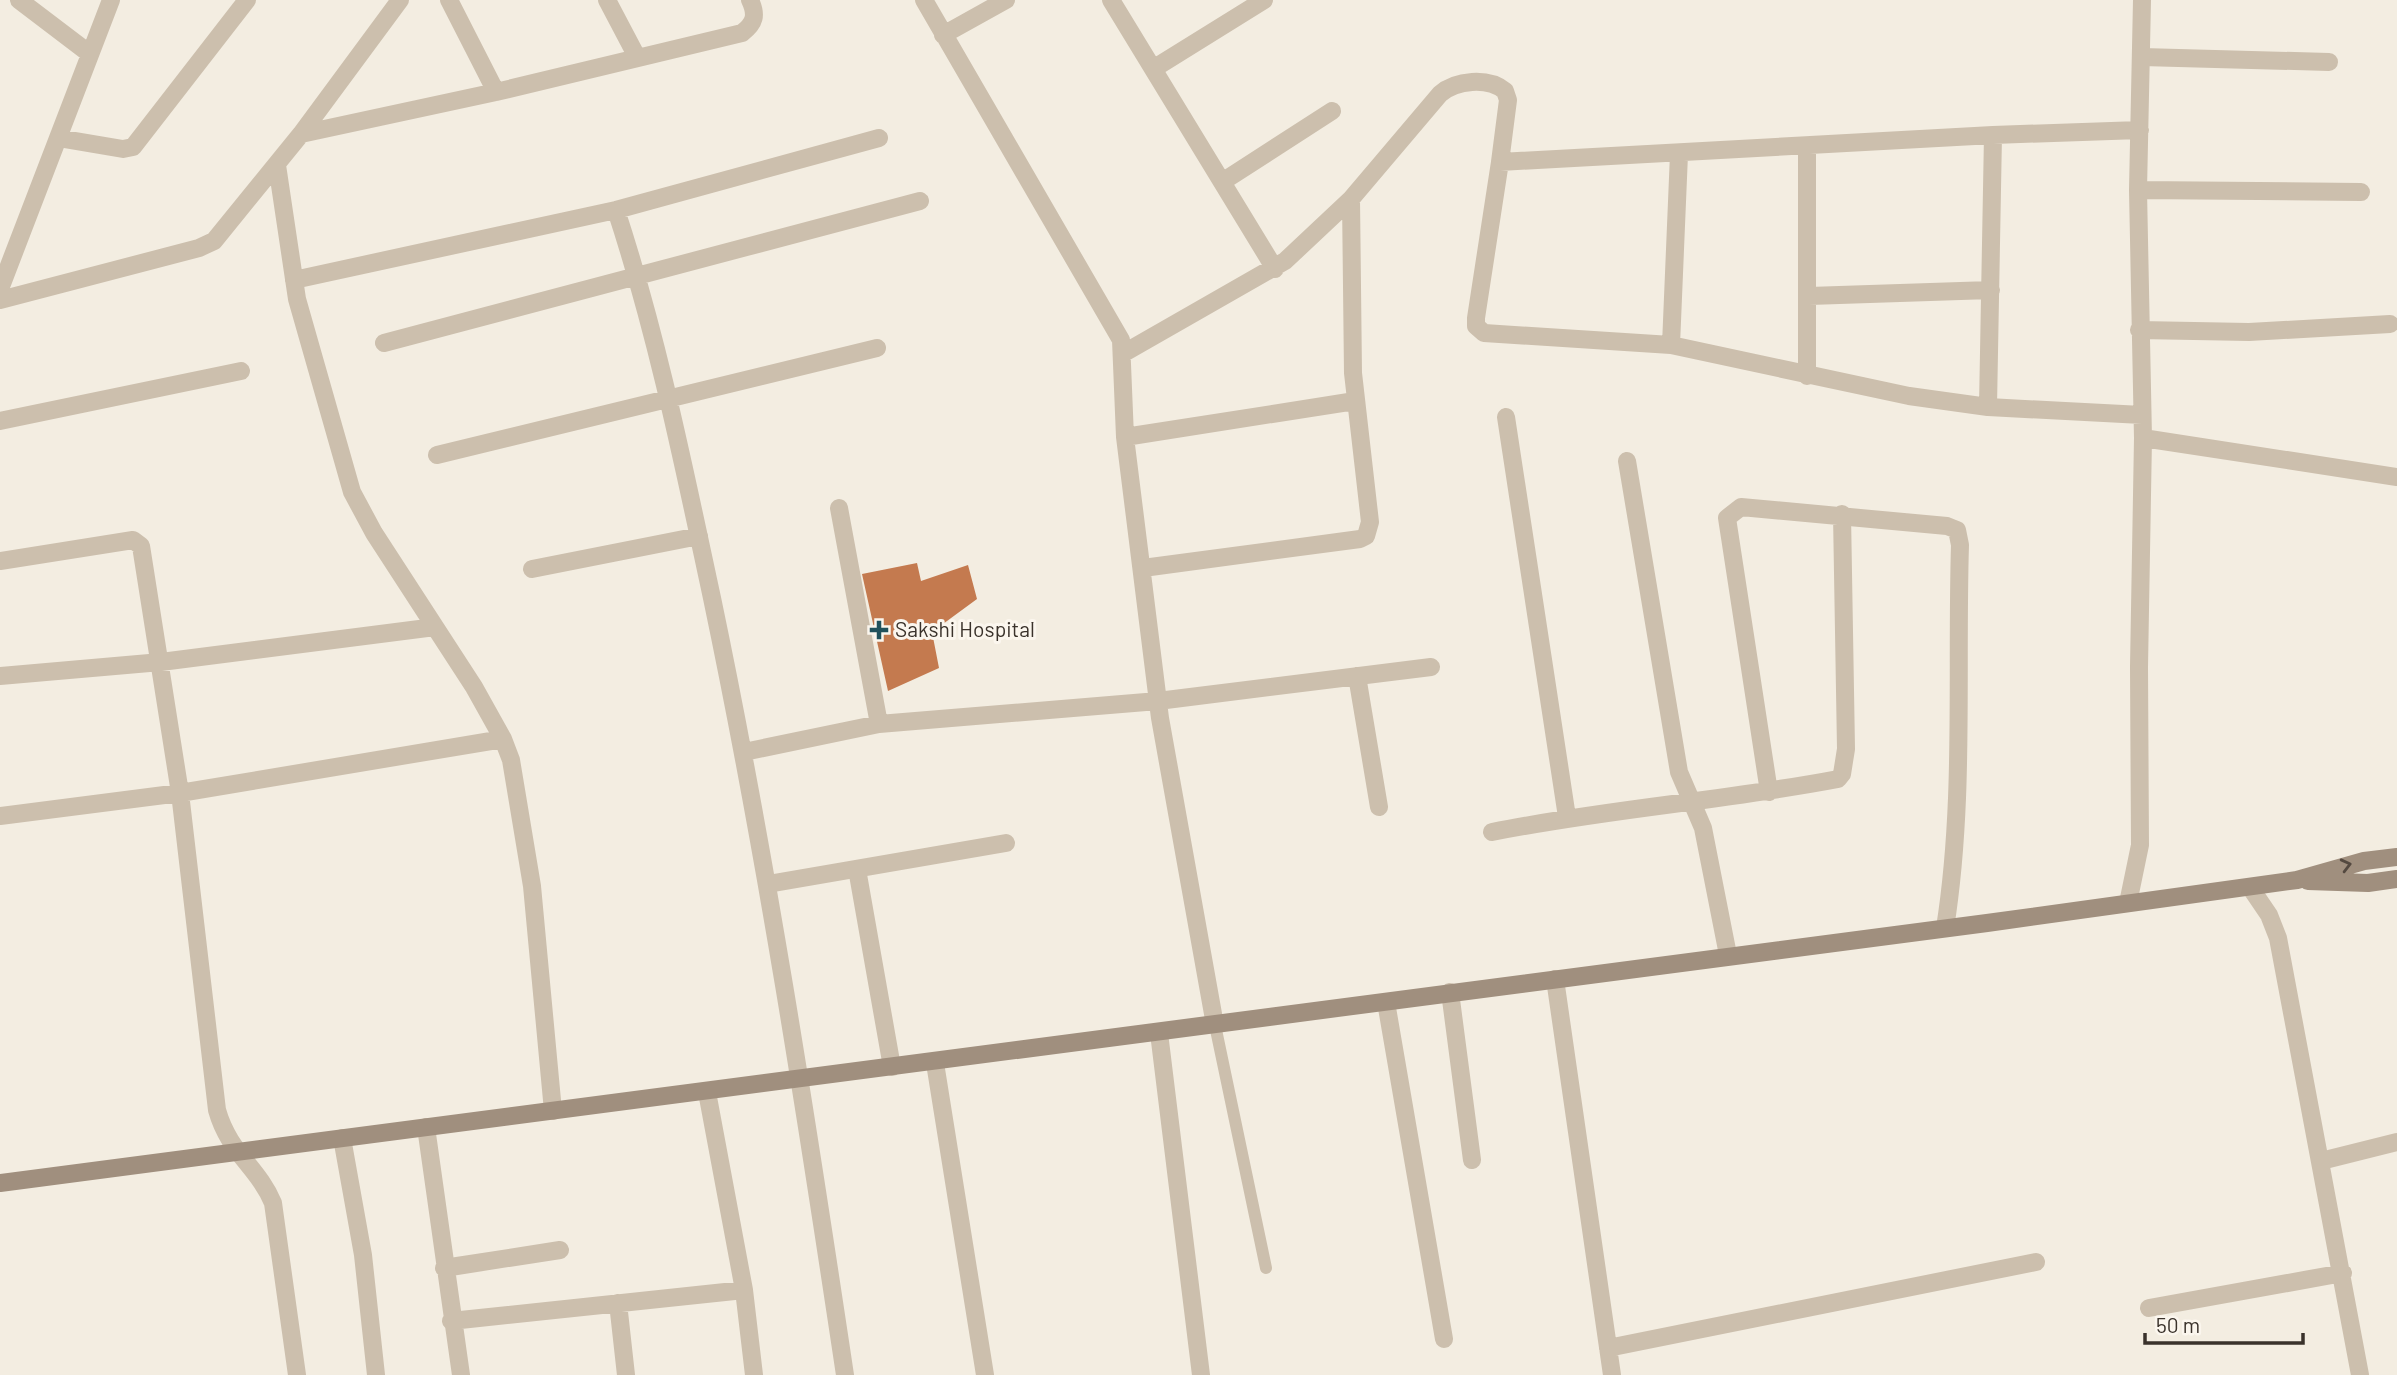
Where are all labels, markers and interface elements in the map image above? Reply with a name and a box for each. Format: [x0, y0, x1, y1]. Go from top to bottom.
place label: Sakshi Hospital [895, 616, 1035, 641]
marker: Sakshi Hospital [869, 620, 889, 640]
one-way arrow [2340, 859, 2352, 873]
scale bar [2145, 1302, 2302, 1346]
text: 50 m [2156, 1312, 2200, 1337]

